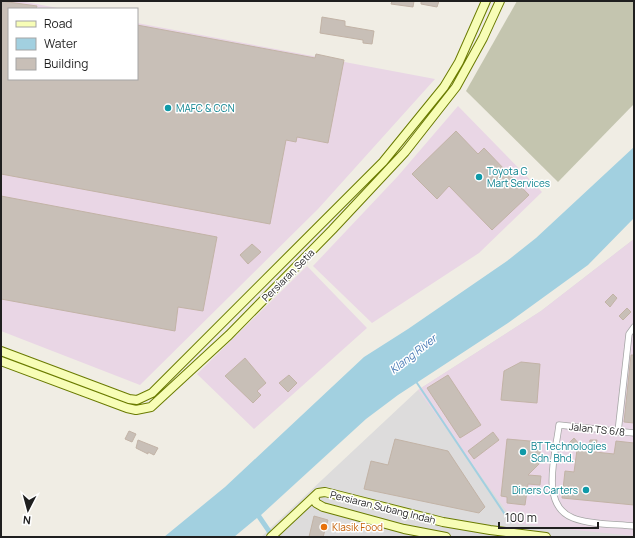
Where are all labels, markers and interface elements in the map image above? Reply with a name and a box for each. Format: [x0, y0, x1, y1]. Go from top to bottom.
legend [8, 8, 138, 80]
text: Road [44, 15, 72, 32]
text: Water [44, 35, 78, 52]
text: Building [44, 55, 88, 72]
place label: MAFC & CCN [176, 101, 235, 115]
marker: MAFC & CCN [163, 103, 173, 113]
place label: Toyota G Mart Services [487, 164, 550, 190]
marker: Toyota G Mart Services [474, 172, 484, 182]
street label: Persiaran Setia [259, 246, 317, 304]
water label: Klang River [386, 329, 441, 377]
street label: Jalan TS 6/8 [568, 419, 626, 439]
place label: BT Technologies Sdn. Bhd. [531, 439, 607, 465]
marker: BT Technologies Sdn. Bhd. [518, 447, 528, 457]
place label: Diners Carters [512, 483, 578, 497]
marker: Diners Carters [581, 485, 591, 495]
street label: Persiaran Subang Indah [329, 487, 437, 527]
north arrow [8, 490, 48, 530]
scale bar [499, 504, 598, 530]
text: 100 m [505, 509, 537, 526]
text: N [22, 513, 32, 528]
place label: Klasik Food [332, 520, 383, 534]
marker: Klasik Food [319, 522, 329, 532]

